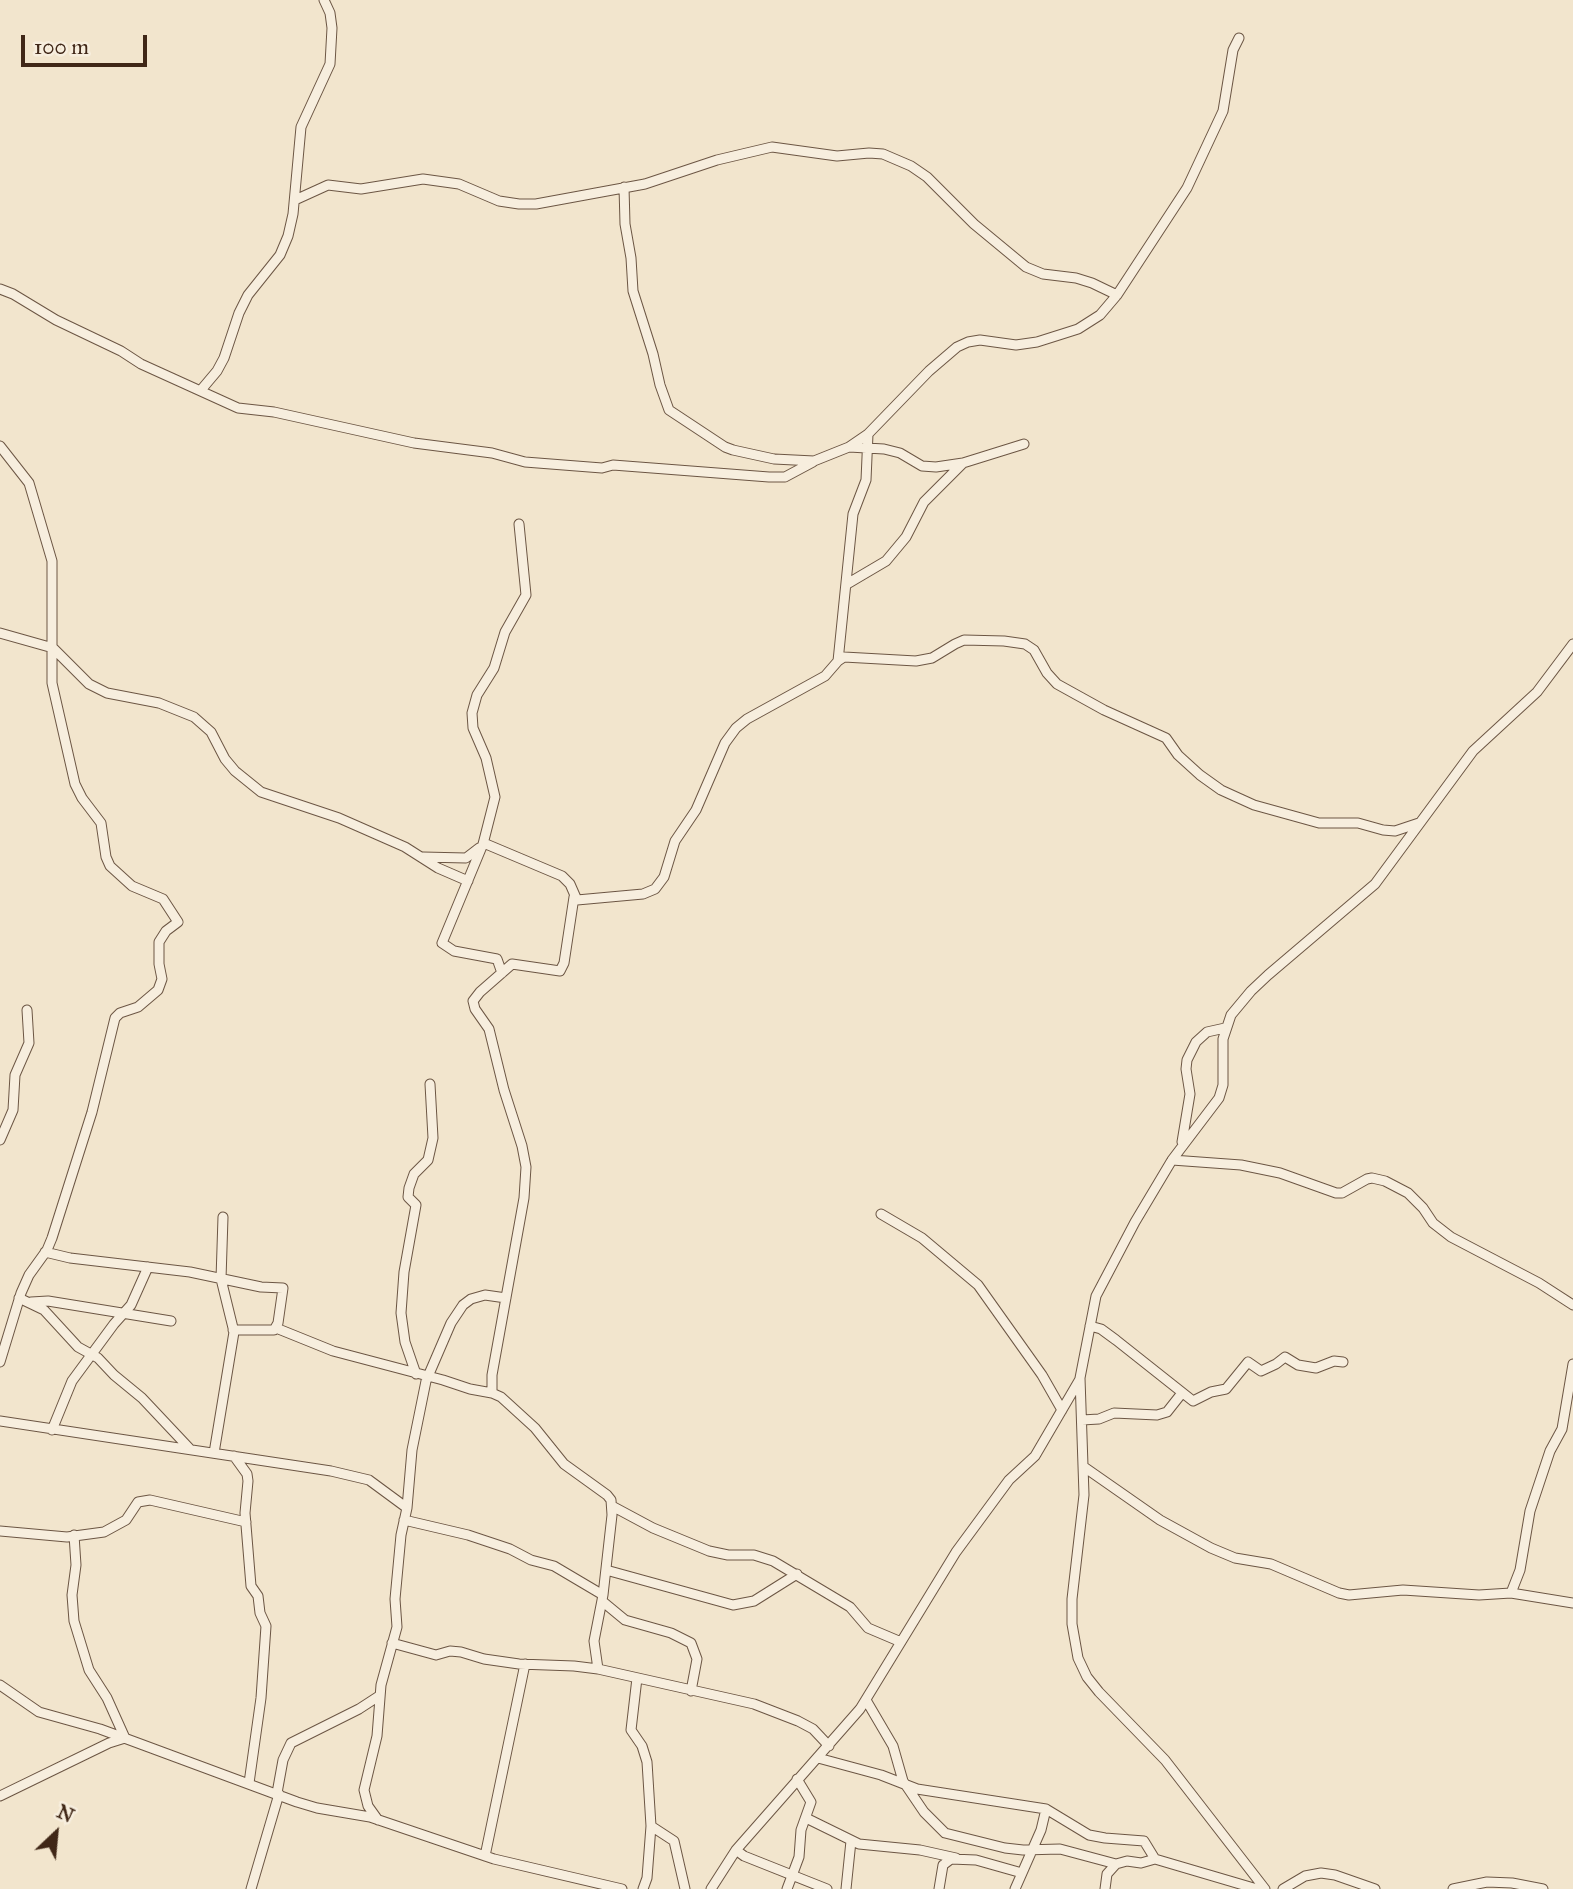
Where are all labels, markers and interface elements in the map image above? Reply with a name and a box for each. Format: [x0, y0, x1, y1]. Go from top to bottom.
scale bar [24, 21, 150, 65]
text: 100 m [34, 34, 89, 60]
north arrow [21, 1798, 91, 1868]
text: N [53, 1800, 78, 1828]

